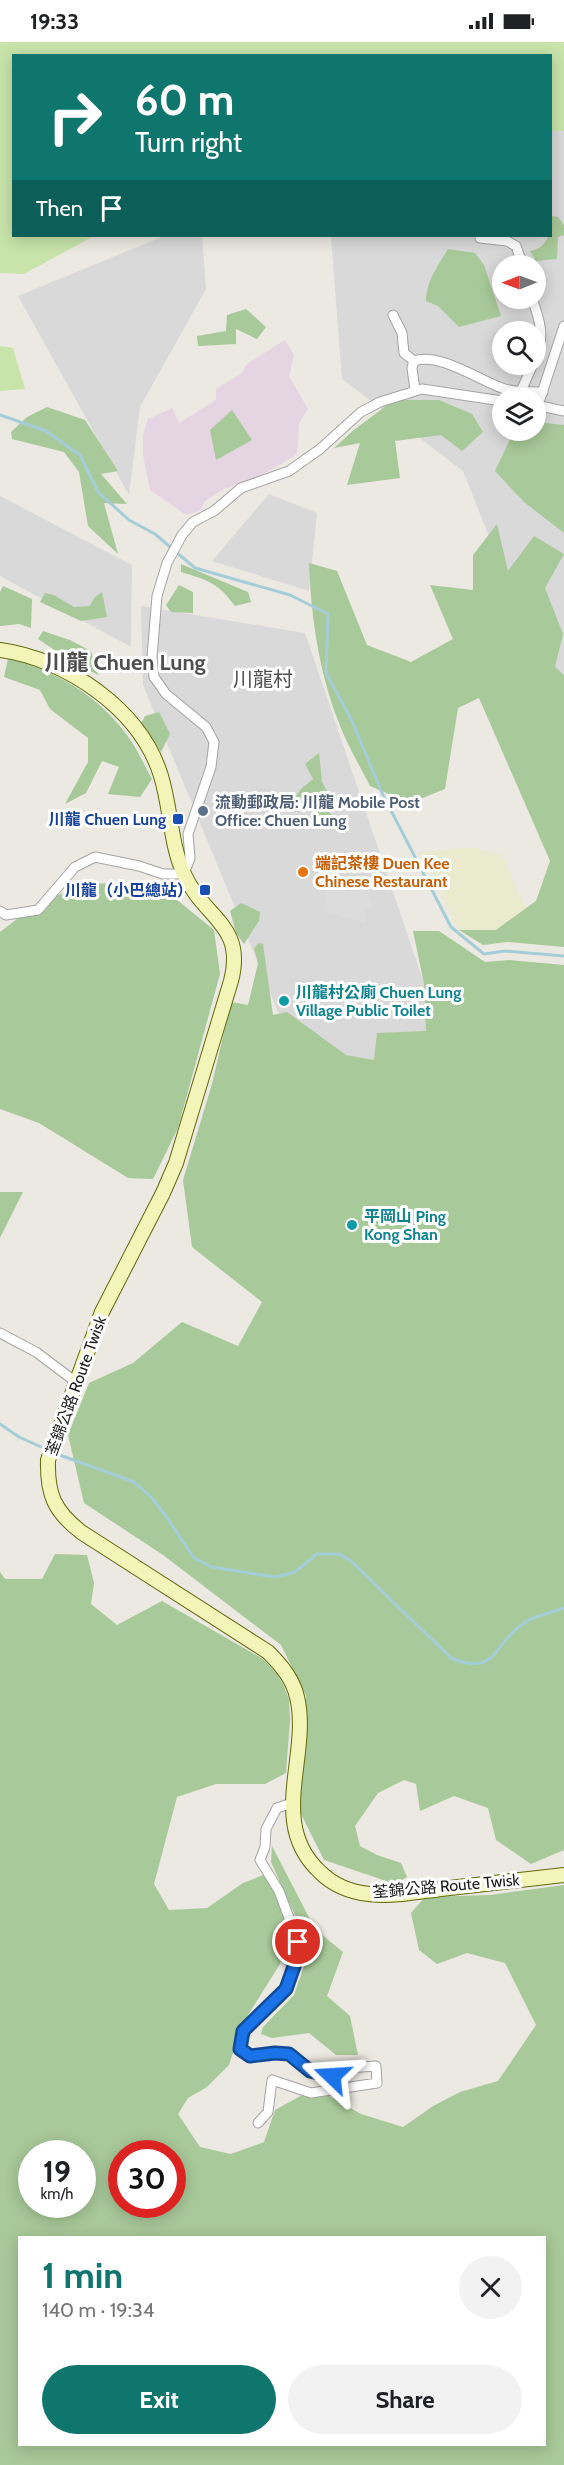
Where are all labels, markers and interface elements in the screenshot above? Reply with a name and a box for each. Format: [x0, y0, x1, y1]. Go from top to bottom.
text: 19:33 [30, 8, 79, 35]
text: 60 m [135, 74, 234, 126]
icon: right [36, 78, 114, 156]
text: Turn right [135, 126, 242, 159]
icon: arrive [95, 192, 128, 225]
text: Then [36, 195, 83, 222]
north arrow [492, 255, 546, 309]
map controls [492, 255, 546, 441]
button: search [492, 321, 546, 375]
button: layers [492, 387, 546, 441]
district label: 川龍 Chuen Lung [44, 649, 206, 676]
district label: 川龍村 [233, 667, 293, 691]
place label: 流動郵政局: 川龍 Mobile Post Office: Chuen Lung [215, 793, 420, 830]
marker: 流動郵政局: 川龍 Mobile Post Office: Chuen Lung [196, 804, 210, 818]
place label: 川龍 Chuen Lung [49, 810, 166, 829]
marker: 川龍 Chuen Lung [171, 812, 185, 826]
place label: 端記茶樓 Duen Kee Chinese Restaurant [315, 854, 449, 891]
marker: 端記茶樓 Duen Kee Chinese Restaurant [296, 865, 310, 879]
place label: 川龍（小巴總站） [65, 881, 193, 900]
marker: 川龍（小巴總站） [198, 883, 212, 897]
place label: 川龍村公廁 Chuen Lung Village Public Toilet [296, 983, 461, 1020]
marker: 川龍村公廁 Chuen Lung Village Public Toilet [277, 994, 291, 1008]
place label: 平岡山 Ping Kong Shan [364, 1207, 446, 1244]
marker: 平岡山 Ping Kong Shan [345, 1218, 359, 1232]
street label: 荃錦公路 Route Twisk [42, 1313, 110, 1459]
street label: 荃錦公路 Route Twisk [372, 1870, 521, 1902]
pin [272, 1916, 323, 1967]
icon: arrive [281, 1925, 314, 1958]
position arrow [300, 2044, 364, 2108]
speed limit sign: 30 [108, 2140, 186, 2218]
text: 19 [43, 2153, 71, 2190]
text: km/h [41, 2185, 73, 2203]
text: 1 min [42, 2253, 123, 2297]
button: close [459, 2256, 522, 2319]
text: 140 m · 19:34 [42, 2298, 154, 2322]
button: Exit [42, 2365, 276, 2434]
button: Share [288, 2365, 522, 2434]

